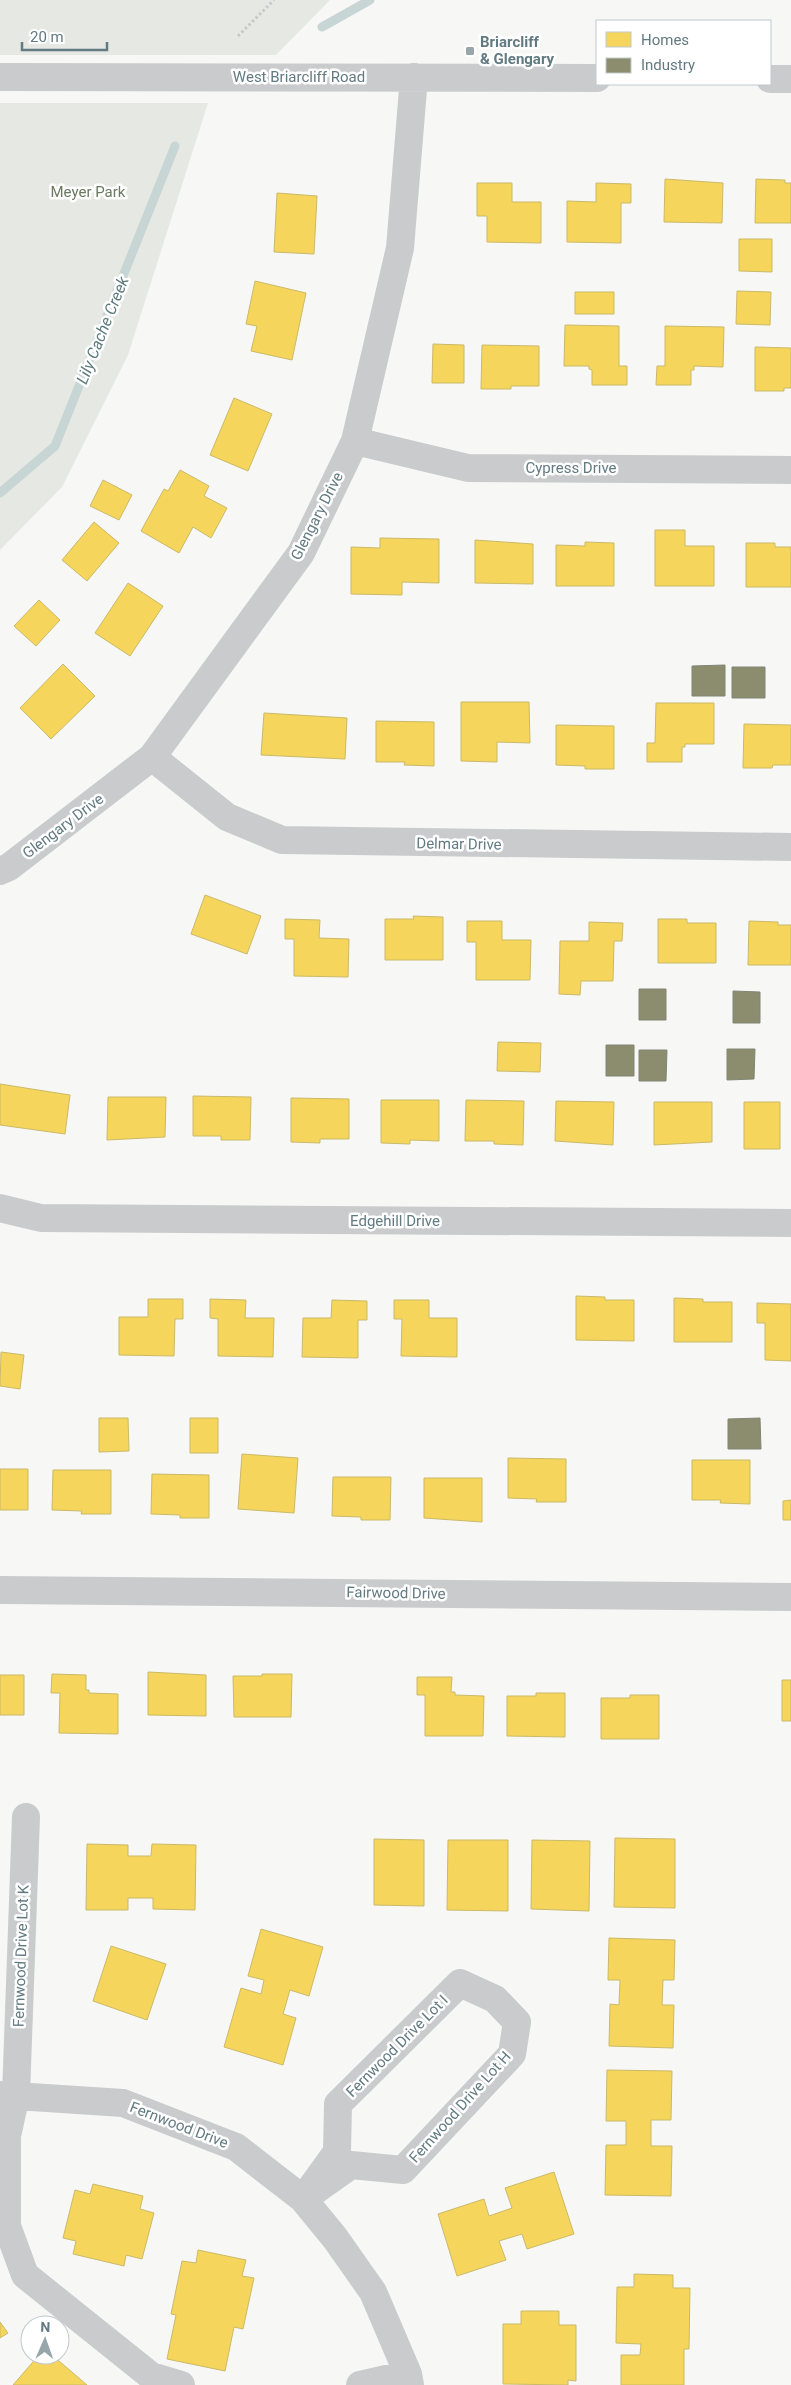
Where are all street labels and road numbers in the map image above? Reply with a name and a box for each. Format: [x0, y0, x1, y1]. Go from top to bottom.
street label: West Briarcliff Road [233, 68, 365, 86]
street label: Cypress Drive [525, 459, 617, 477]
street label: Glengary Drive [287, 469, 347, 563]
street label: Glengary Drive [19, 790, 107, 862]
street label: Delmar Drive [416, 834, 502, 854]
street label: Edgehill Drive [350, 1212, 440, 1230]
street label: Fairwood Drive [346, 1583, 446, 1603]
street label: Fernwood Drive Lot K [10, 1884, 32, 2027]
street label: Fernwood Drive Lot I [342, 1991, 452, 2101]
street label: Fernwood Drive Lot H [405, 2048, 515, 2166]
street label: Fernwood Drive [127, 2098, 231, 2152]

